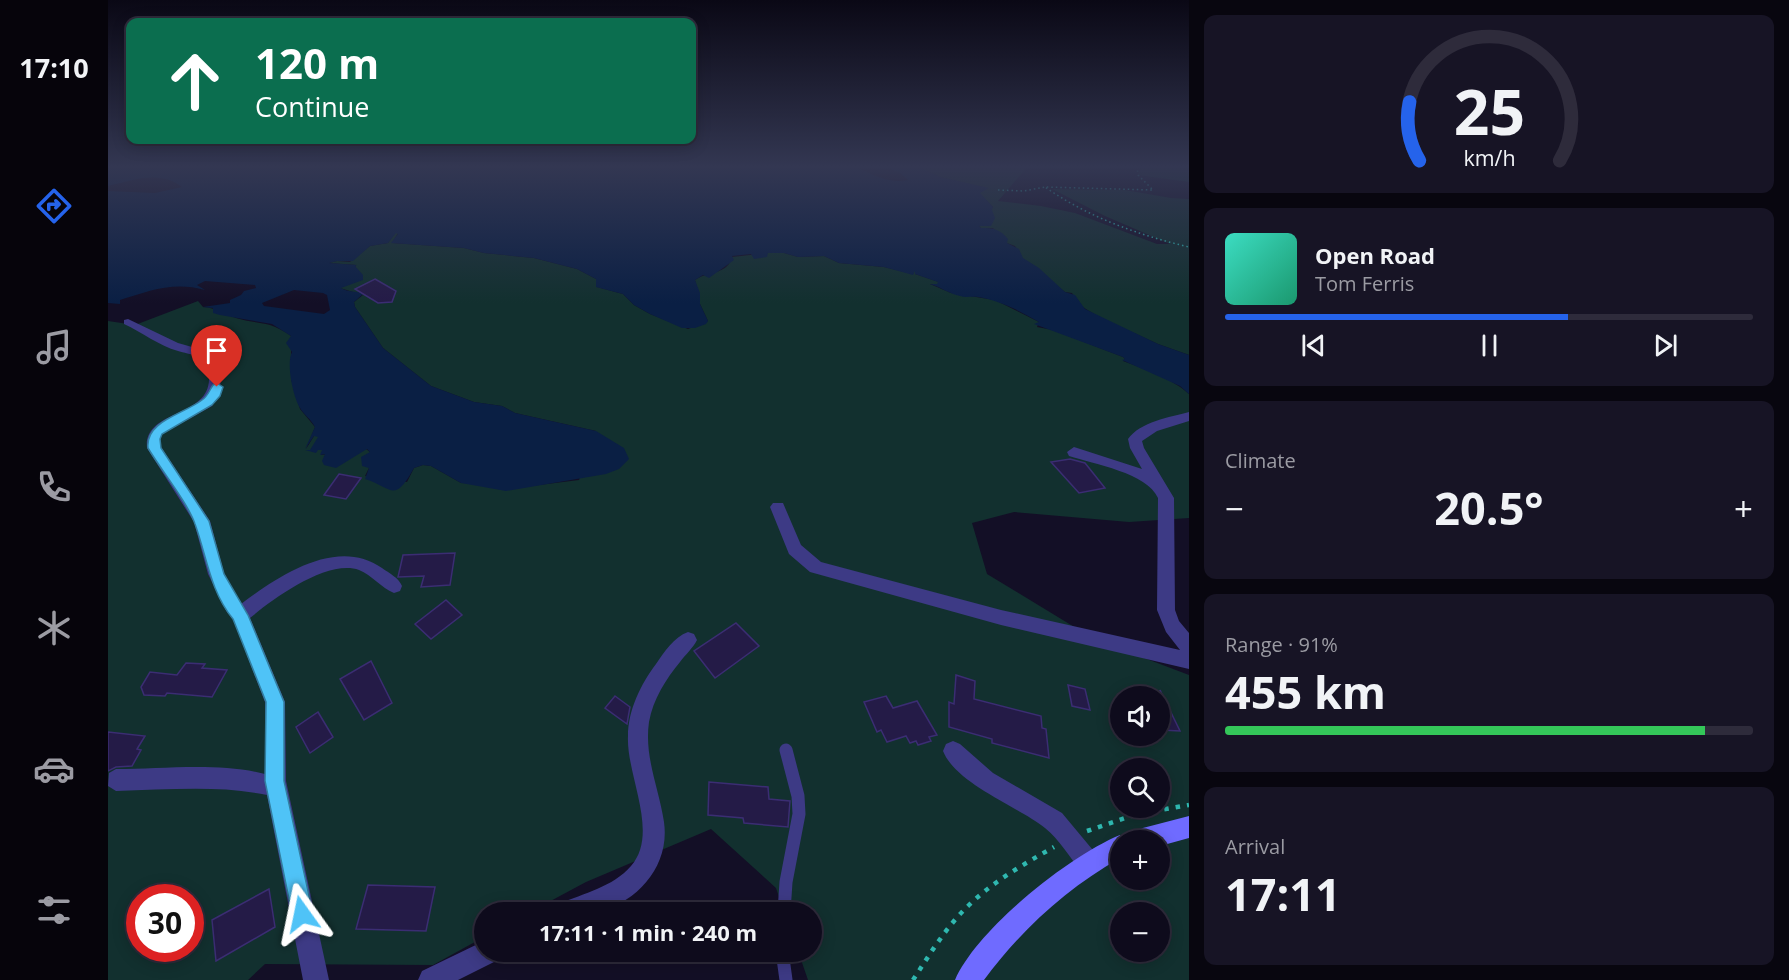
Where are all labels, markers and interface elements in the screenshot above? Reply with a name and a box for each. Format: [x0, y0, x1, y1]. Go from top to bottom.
text: 120 m [255, 34, 379, 91]
icon: ahead [156, 42, 234, 120]
text: 17:10 [19, 49, 89, 86]
text: 25 [1453, 68, 1525, 153]
text: Continue [255, 88, 370, 125]
text: km/h [1463, 143, 1515, 172]
icon: directions [33, 185, 75, 227]
text: Open Road [1315, 240, 1435, 270]
text: Tom Ferris [1315, 270, 1414, 297]
pin [191, 325, 242, 387]
icon: music [33, 326, 75, 368]
icon: previous [1297, 329, 1330, 362]
icon: pause [1473, 329, 1506, 362]
icon: next [1649, 329, 1682, 362]
icon: arrive [200, 334, 233, 367]
text: Climate [1225, 447, 1296, 474]
icon: phone [33, 466, 75, 508]
text: 20.5° [1434, 477, 1544, 538]
text: − [1225, 486, 1244, 531]
text: + [1734, 486, 1753, 531]
icon: climate [33, 607, 75, 649]
text: Range · 91% [1225, 631, 1338, 658]
text: 455 km [1225, 661, 1386, 722]
map controls [1110, 686, 1170, 962]
button: sound [1110, 686, 1170, 746]
icon: car [33, 748, 75, 790]
button: search [1110, 758, 1170, 818]
button: + [1110, 830, 1170, 890]
text: Arrival [1225, 833, 1285, 860]
text: 17:11 [1225, 863, 1341, 924]
position arrow [270, 882, 334, 946]
speed limit sign: 30 [126, 884, 204, 962]
icon: filters [33, 889, 75, 931]
button: − [1110, 902, 1170, 962]
text: 17:11 · 1 min · 240 m [539, 917, 757, 947]

